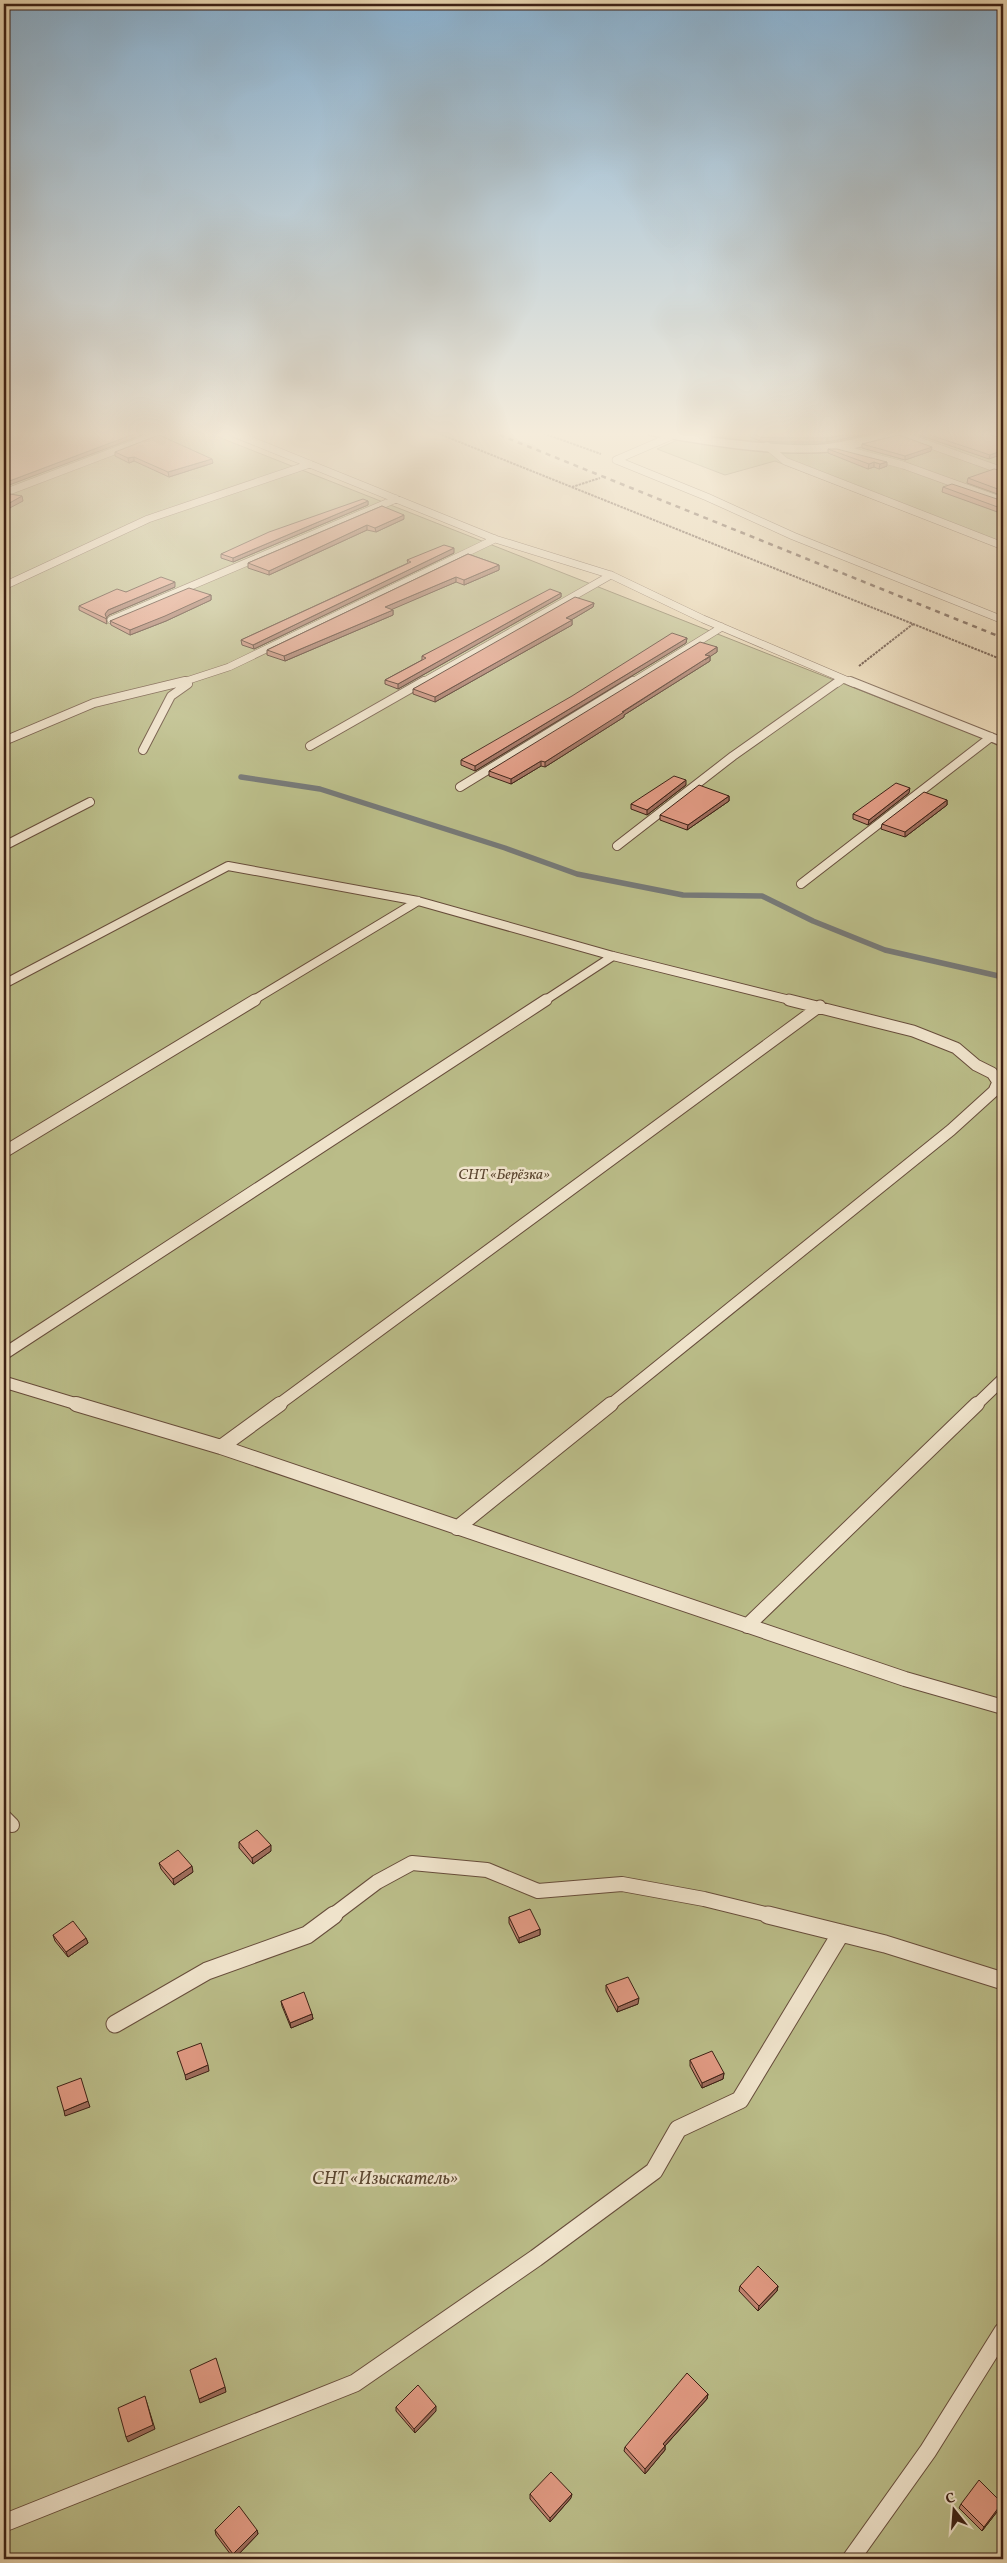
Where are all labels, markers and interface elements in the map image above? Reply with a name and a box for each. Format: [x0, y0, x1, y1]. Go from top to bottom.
park label: СНТ «Берёзка» [458, 1165, 550, 1186]
park label: СНТ «Изыскатель» [312, 2167, 458, 2192]
north arrow [930, 2486, 980, 2536]
text: С [944, 2489, 958, 2509]

